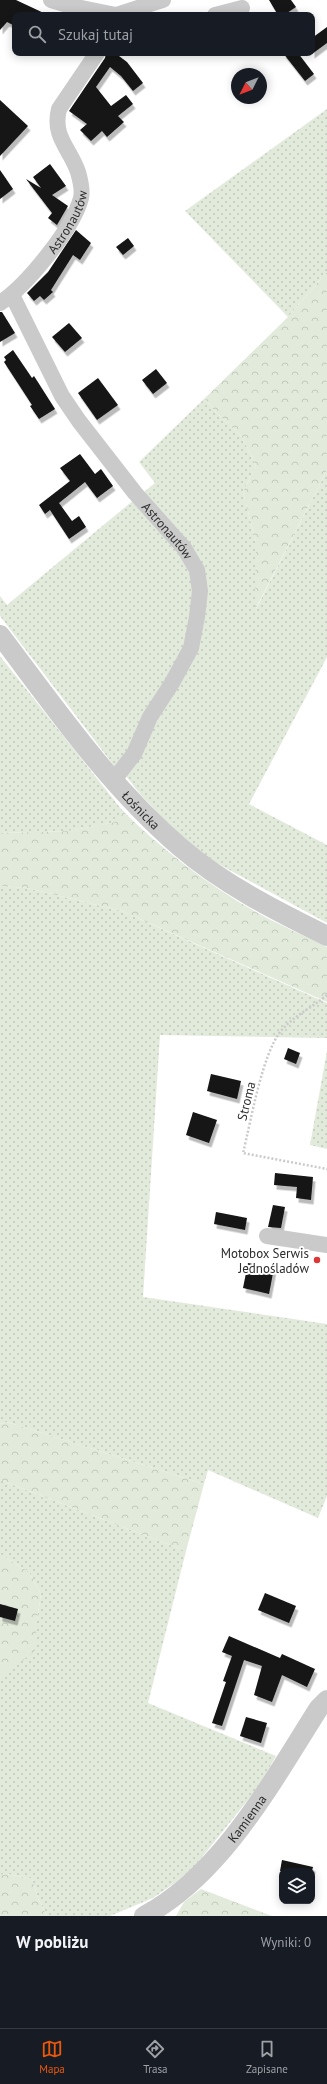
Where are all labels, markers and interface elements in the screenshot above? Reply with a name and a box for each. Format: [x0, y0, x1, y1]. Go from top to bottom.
search box [12, 12, 315, 56]
icon: search [26, 23, 48, 45]
text: Szukaj tutaj [58, 25, 133, 44]
north arrow [231, 68, 267, 104]
street label: Astronautów [44, 189, 91, 257]
street label: Astronautów [138, 499, 197, 563]
street label: Łośnicka [118, 787, 163, 833]
street label: Stroma [233, 1080, 260, 1122]
place label: Motobox Serwis Jednośladów [221, 1245, 309, 1277]
marker: Motobox Serwis Jednośladów [312, 1255, 322, 1265]
street label: Kamienna [224, 1792, 270, 1846]
map controls [279, 1868, 315, 1904]
button: layers [279, 1868, 315, 1904]
text: W pobliżu [16, 1931, 88, 1953]
text: Wyniki: 0 [261, 1934, 311, 1951]
tab: Mapa [39, 2038, 65, 2076]
tab: Trasa [143, 2038, 167, 2076]
tab: Zapisane [246, 2038, 288, 2076]

